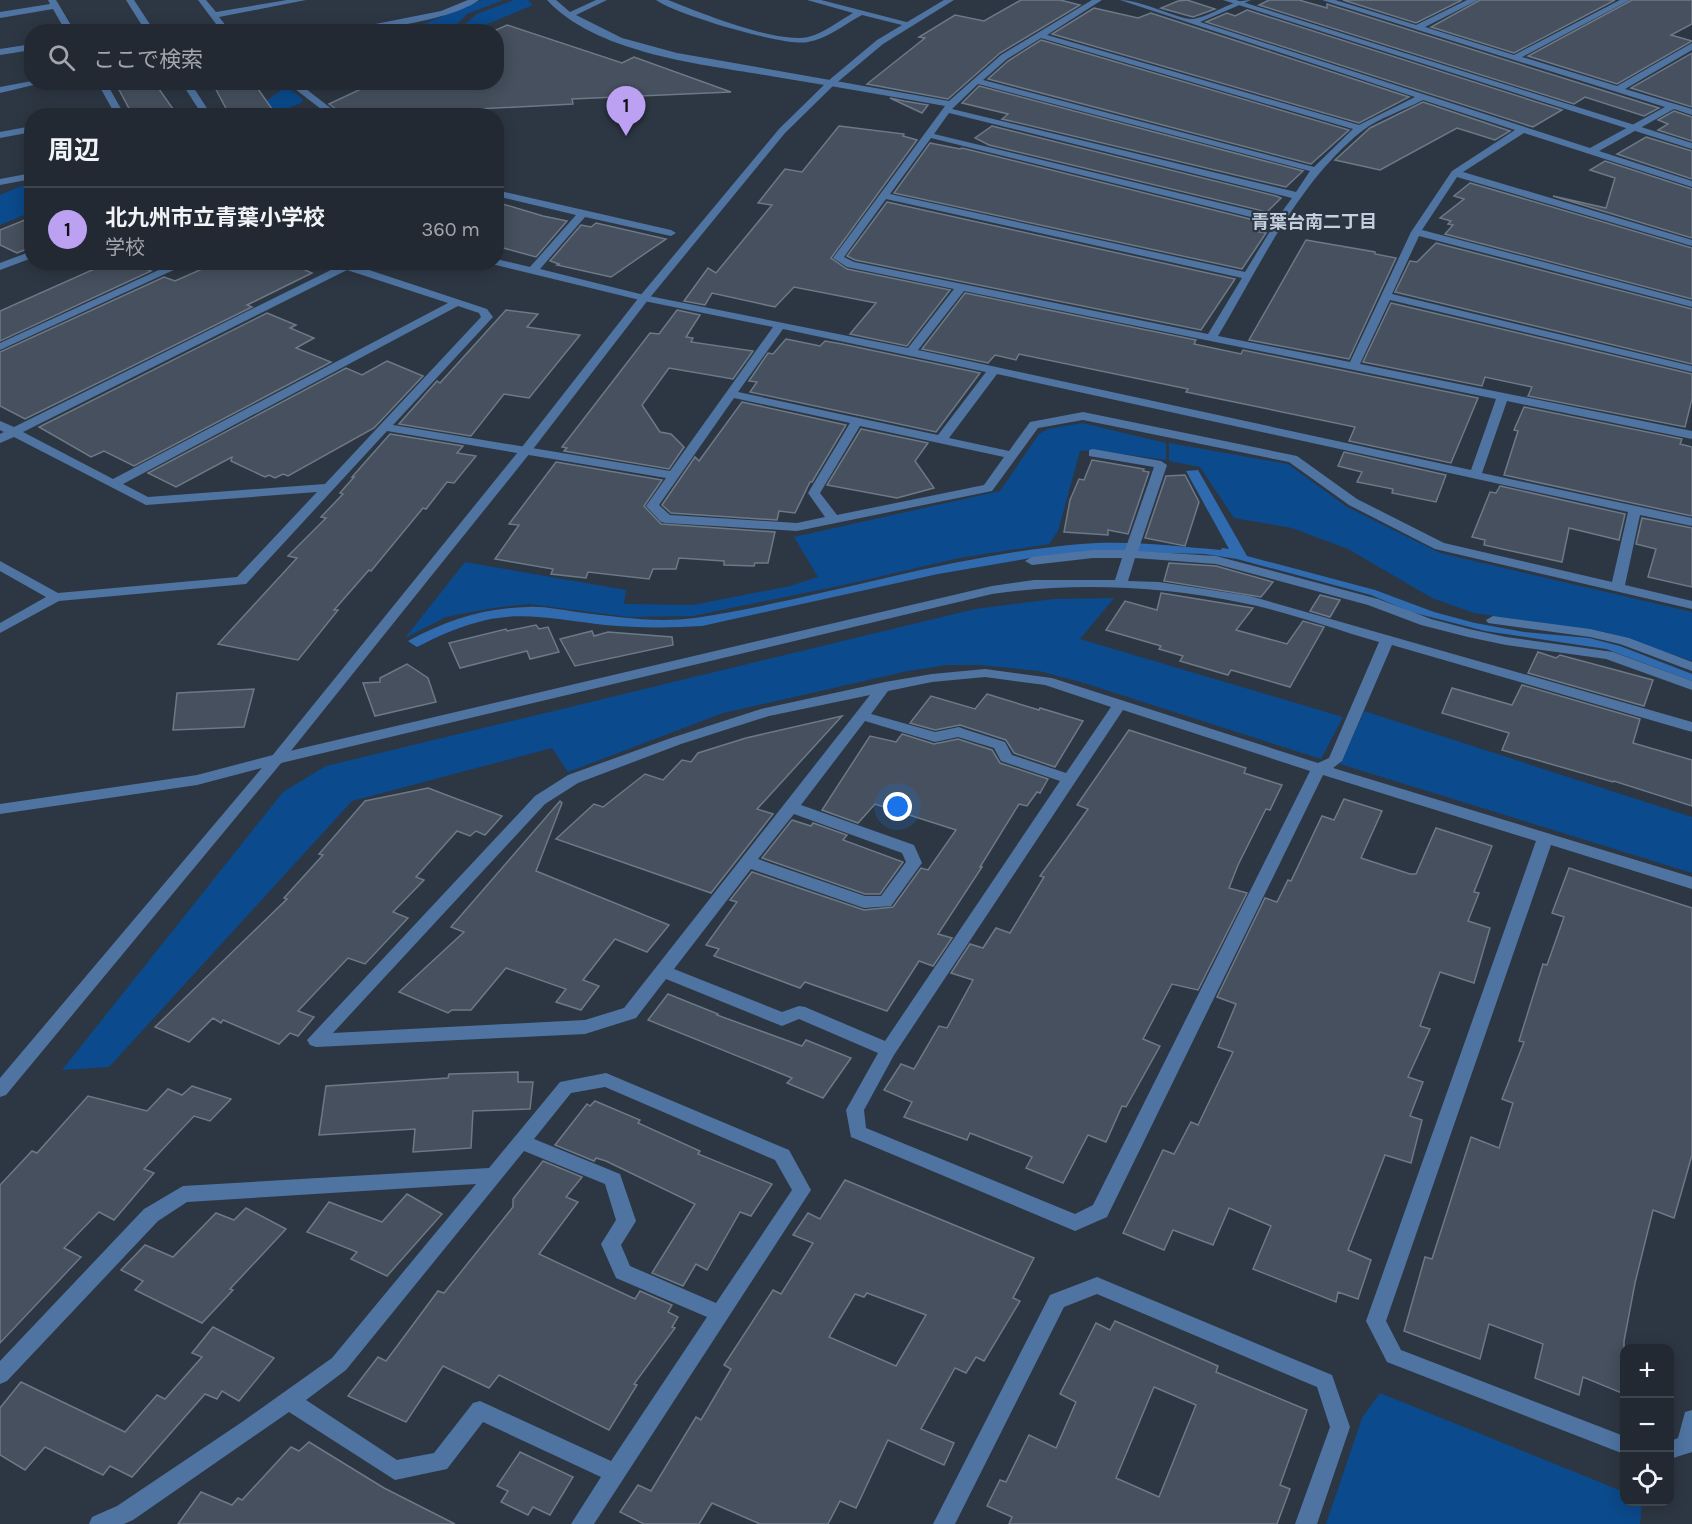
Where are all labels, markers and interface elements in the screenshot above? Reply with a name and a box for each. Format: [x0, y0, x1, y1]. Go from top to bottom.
search box [24, 24, 504, 90]
icon: search [45, 41, 78, 74]
text: ここで検索 [93, 47, 203, 73]
pin: 1 [606, 86, 646, 136]
text: 周辺 [48, 135, 100, 166]
text: 北九州市立青葉小学校 [105, 205, 325, 231]
district label: 青葉台南二丁目 [1251, 211, 1377, 233]
text: 1 [64, 218, 71, 241]
text: 360 m [421, 218, 480, 241]
text: 学校 [105, 236, 145, 259]
your location [883, 792, 912, 821]
map controls [1620, 1344, 1674, 1506]
button: + [1620, 1344, 1674, 1398]
button: − [1620, 1398, 1674, 1452]
button: locate [1620, 1452, 1674, 1506]

